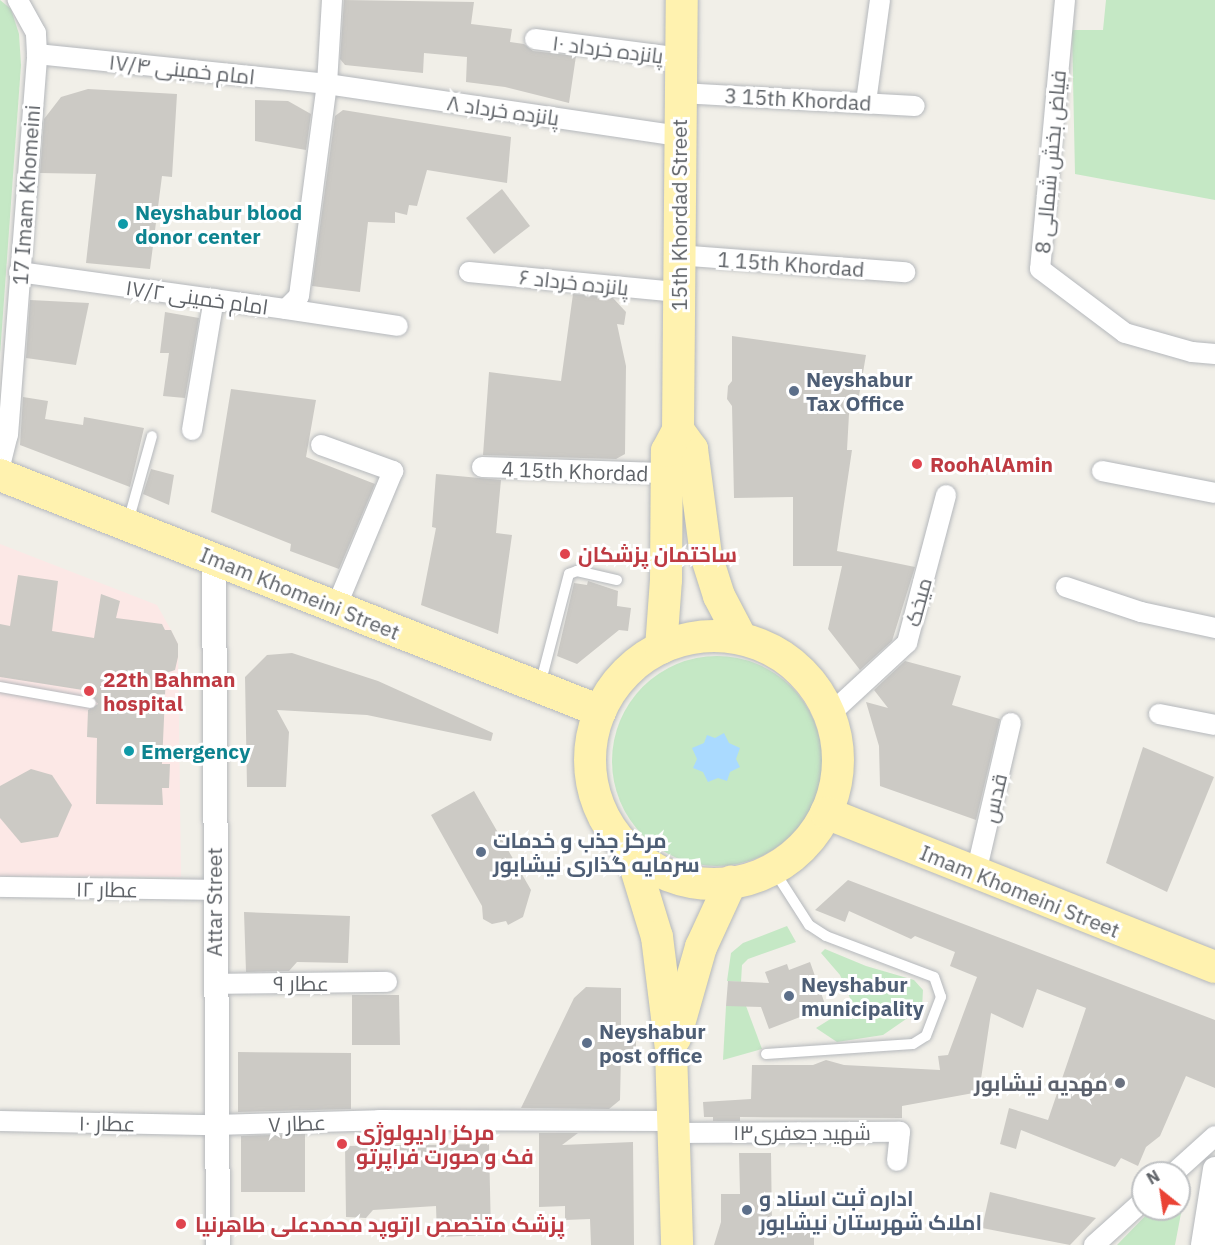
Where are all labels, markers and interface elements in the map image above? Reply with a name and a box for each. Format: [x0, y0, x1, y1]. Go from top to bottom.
street label: پانزده خرداد ۱۰ [551, 30, 665, 68]
street label: امام خمینی ۱۷/۴ [108, 49, 256, 89]
street label: فیاض بخش شمالی 8 [1029, 69, 1071, 255]
street label: 3 15th Khordad [724, 83, 872, 115]
street label: پانزده خرداد ۸ [445, 90, 561, 130]
street label: 17 Imam Khomeini [7, 104, 45, 286]
street label: 15th Khordad Street [666, 119, 692, 311]
place label: Neyshabur blood donor center [135, 199, 302, 249]
marker: Neyshabur blood donor center [116, 217, 130, 231]
street label: 1 15th Khordad [717, 246, 865, 282]
street label: پانزده خرداد ۶ [518, 264, 630, 300]
street label: امام خمینی ۱۷/۲ [124, 275, 270, 319]
place label: Neyshabur Tax Office [806, 366, 913, 416]
marker: Neyshabur Tax Office [787, 384, 801, 398]
place label: RoohAlAmin [930, 451, 1053, 477]
marker: RoohAlAmin [908, 455, 926, 473]
street label: 4 15th Khordad [501, 456, 649, 486]
street label: Imam Khomeini Street [196, 541, 404, 645]
place label: ساختمان پزشکان [578, 541, 737, 567]
marker: ساختمان پزشکان [556, 545, 574, 563]
street label: میخک [899, 575, 937, 629]
place label: 22th Bahman hospital [103, 666, 235, 716]
marker: 22th Bahman hospital [80, 682, 98, 700]
place label: Emergency [141, 738, 250, 764]
marker: Emergency [122, 744, 136, 758]
street label: قدس [976, 771, 1012, 825]
place label: مرکز جذب و خدمات سرمایه گذاری نیشابور [493, 827, 700, 877]
street label: Imam Khomeini Street [916, 839, 1124, 943]
marker: مرکز جذب و خدمات سرمایه گذاری نیشابور [474, 845, 488, 859]
street label: Attar Street [201, 847, 227, 957]
street label: عطار ۱۲ [76, 876, 138, 902]
street label: عطار ۹ [273, 970, 329, 996]
place label: Neyshabur municipality [801, 971, 924, 1021]
marker: Neyshabur municipality [782, 989, 796, 1003]
place label: Neyshabur post office [599, 1018, 706, 1068]
marker: Neyshabur post office [580, 1036, 594, 1050]
place label: مهدیه نیشابور [974, 1070, 1108, 1096]
marker: مهدیه نیشابور [1113, 1076, 1127, 1090]
street label: عطار ۷ [268, 1109, 326, 1137]
street label: عطار ۱۰ [78, 1110, 136, 1136]
place label: مرکز رادیولوژی فک و صورت فراپرتو [356, 1119, 534, 1169]
street label: شهید جعفری۱۳ [733, 1119, 871, 1145]
marker: مرکز رادیولوژی فک و صورت فراپرتو [333, 1135, 351, 1153]
north arrow [1131, 1161, 1191, 1221]
text: N [1143, 1166, 1163, 1189]
place label: اداره ثبت اسناد و املاک شهرستان نیشابور [759, 1185, 982, 1235]
marker: اداره ثبت اسناد و املاک شهرستان نیشابور [740, 1203, 754, 1217]
place label: پزشک متخصص ارتوپد محمدعلی طاهرنیا [195, 1211, 565, 1237]
marker: پزشک متخصص ارتوپد محمدعلی طاهرنیا [172, 1215, 190, 1233]

